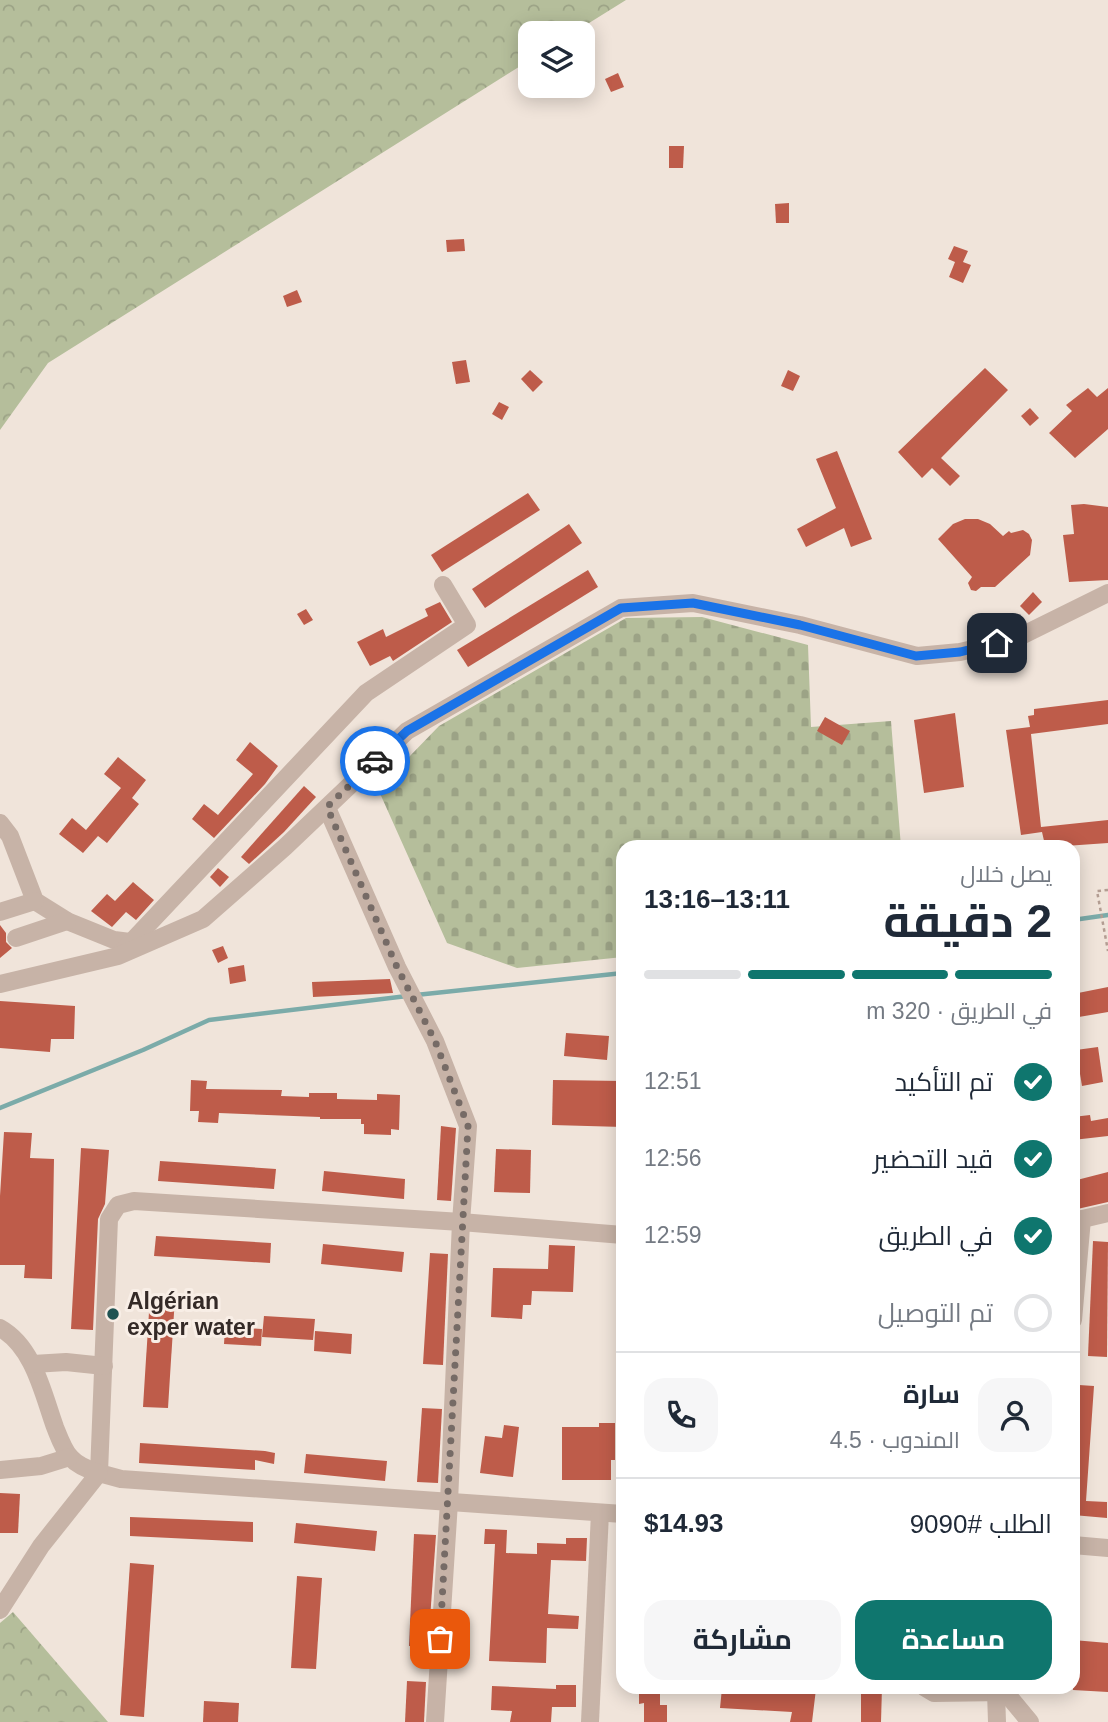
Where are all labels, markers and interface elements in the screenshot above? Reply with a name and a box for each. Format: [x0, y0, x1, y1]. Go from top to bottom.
map controls [518, 21, 595, 98]
button: layers [518, 21, 595, 98]
pin [967, 613, 1027, 673]
icon: home [978, 624, 1016, 662]
courier [340, 726, 410, 796]
icon: car [356, 742, 394, 780]
text: يصل خلال [960, 861, 1052, 887]
text: 13:11–13:16 [644, 884, 790, 914]
text: 2 دقيقة [884, 895, 1052, 947]
text: في الطريق · 320 m [866, 998, 1052, 1024]
icon: check [1014, 1063, 1052, 1101]
text: تم التأكيد [894, 1067, 993, 1097]
text: 12:51 [644, 1068, 702, 1094]
icon: check [1014, 1140, 1052, 1178]
text: قيد التحضير [873, 1144, 993, 1174]
text: 12:56 [644, 1145, 702, 1171]
icon: check [1014, 1217, 1052, 1255]
text: في الطريق [878, 1221, 993, 1251]
text: 12:59 [644, 1222, 702, 1248]
place label: Algérian exper water [127, 1288, 255, 1340]
text: تم التوصيل [878, 1298, 993, 1328]
marker: Algérian exper water [105, 1306, 121, 1322]
button: phone [644, 1378, 718, 1452]
button: person [978, 1378, 1052, 1452]
text: سارة [903, 1379, 960, 1409]
text: المندوب · 4.5 [830, 1427, 960, 1453]
text: $14.93 [644, 1508, 724, 1538]
text: الطلب #9090 [910, 1509, 1052, 1539]
button: مشاركة [644, 1600, 841, 1680]
button: مساعدة [855, 1600, 1052, 1680]
pin [410, 1609, 470, 1669]
icon: bag [421, 1620, 459, 1658]

